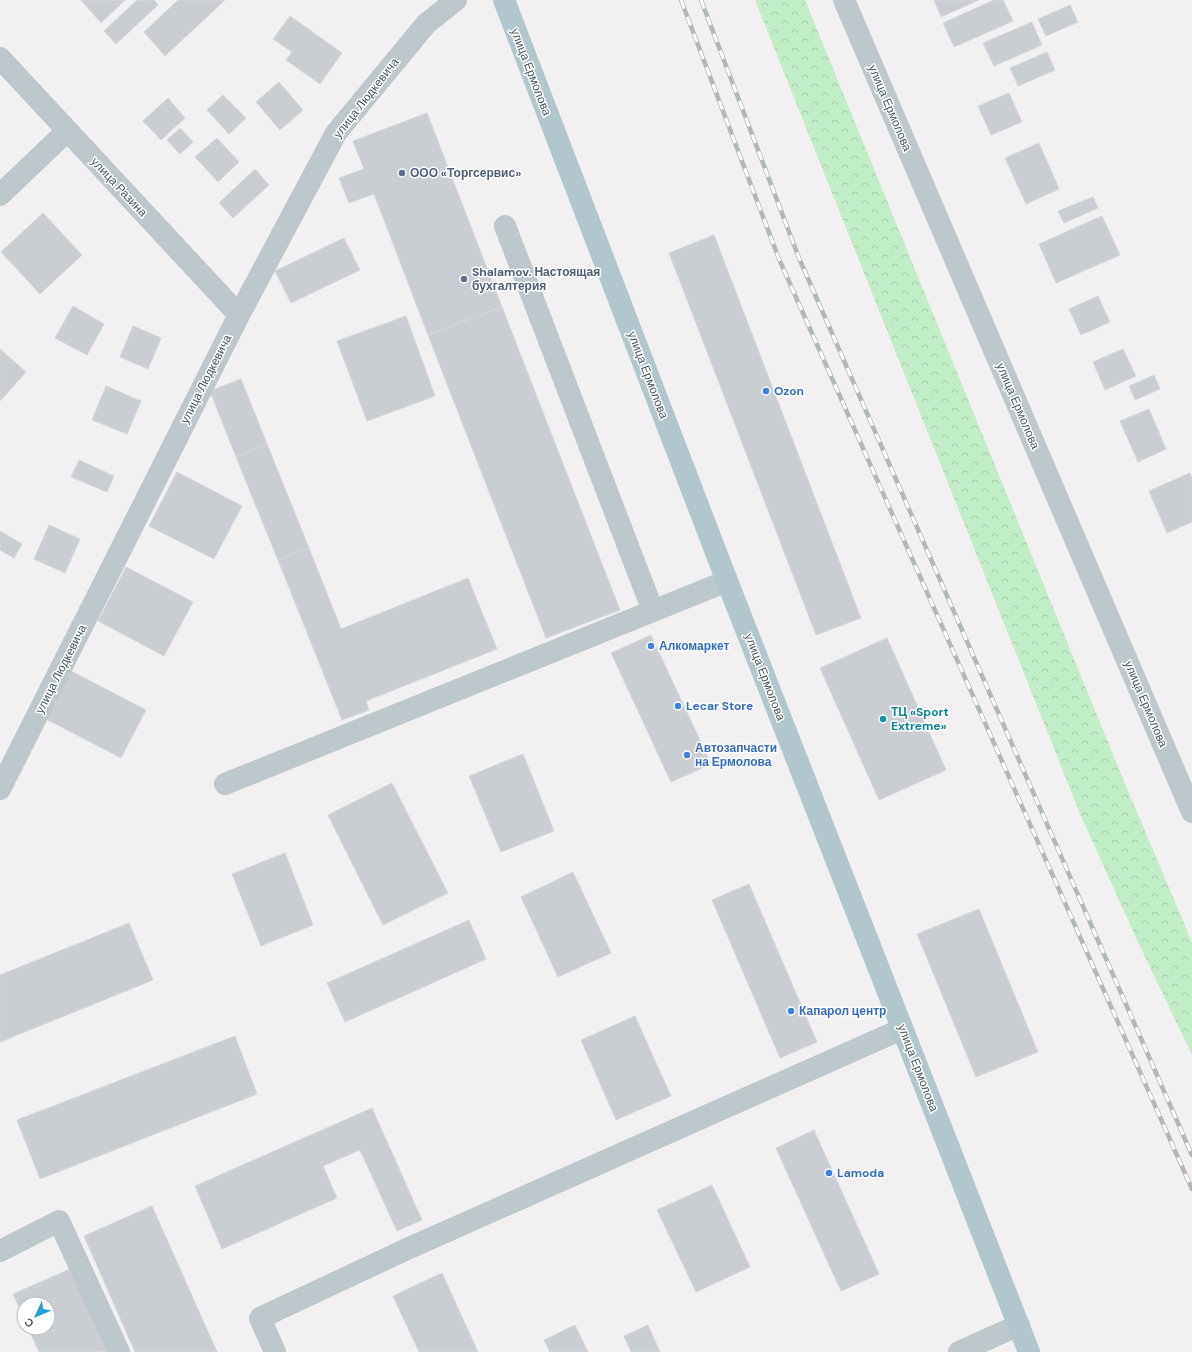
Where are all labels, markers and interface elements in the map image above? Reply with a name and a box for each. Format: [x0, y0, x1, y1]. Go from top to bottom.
street label: улица Ермолова [507, 26, 555, 118]
street label: улица Людкевича [330, 54, 403, 141]
street label: улица Ермолова [865, 62, 916, 154]
street label: улица Разина [87, 154, 151, 220]
place label: ООО «Торгсервис» [410, 165, 521, 181]
marker: ООО «Торгсервис» [397, 168, 407, 178]
place label: Shalamov. Настоящая бухгалтерия [472, 264, 600, 294]
marker: Shalamov. Настоящая бухгалтерия [459, 274, 469, 284]
street label: улица Ермолова [624, 329, 672, 421]
street label: улица Людкевича [177, 331, 235, 426]
street label: улица Ермолова [993, 360, 1044, 452]
place label: Ozon [774, 383, 804, 399]
marker: Ozon [761, 386, 771, 396]
street label: улица Людкевича [32, 621, 90, 716]
street label: улица Ермолова [741, 631, 789, 723]
place label: Алкомаркет [659, 638, 730, 654]
marker: Алкомаркет [646, 641, 656, 651]
street label: улица Ермолова [1121, 658, 1172, 750]
place label: Lecar Store [686, 698, 753, 714]
marker: Lecar Store [673, 701, 683, 711]
place label: ТЦ «Sport Extreme» [891, 704, 949, 734]
marker: ТЦ «Sport Extreme» [878, 714, 888, 724]
place label: Автозапчасти на Ермолова [695, 740, 777, 770]
marker: Автозапчасти на Ермолова [682, 750, 692, 760]
place label: Капарол центр [799, 1003, 886, 1019]
marker: Капарол центр [786, 1006, 796, 1016]
street label: улица Ермолова [894, 1022, 942, 1114]
place label: Lamoda [837, 1165, 884, 1181]
marker: Lamoda [824, 1168, 834, 1178]
north arrow [16, 1296, 56, 1336]
text: С [21, 1315, 37, 1331]

